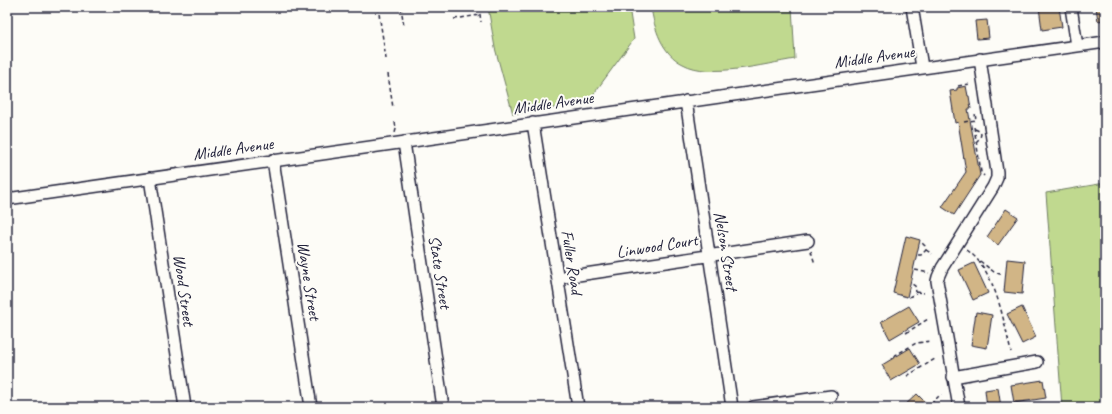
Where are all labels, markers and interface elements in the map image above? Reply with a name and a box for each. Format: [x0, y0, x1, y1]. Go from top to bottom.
street label: Middle Avenue [833, 41, 917, 73]
street label: Middle Avenue [512, 87, 596, 119]
street label: Middle Avenue [192, 133, 276, 165]
street label: Nelson Street [709, 210, 743, 294]
street label: Fuller Road [557, 228, 588, 298]
street label: Linwood Court [615, 229, 701, 263]
street label: State Street [424, 234, 456, 312]
street label: Wayne Street [292, 240, 326, 324]
street label: Wood Street [169, 253, 200, 329]

